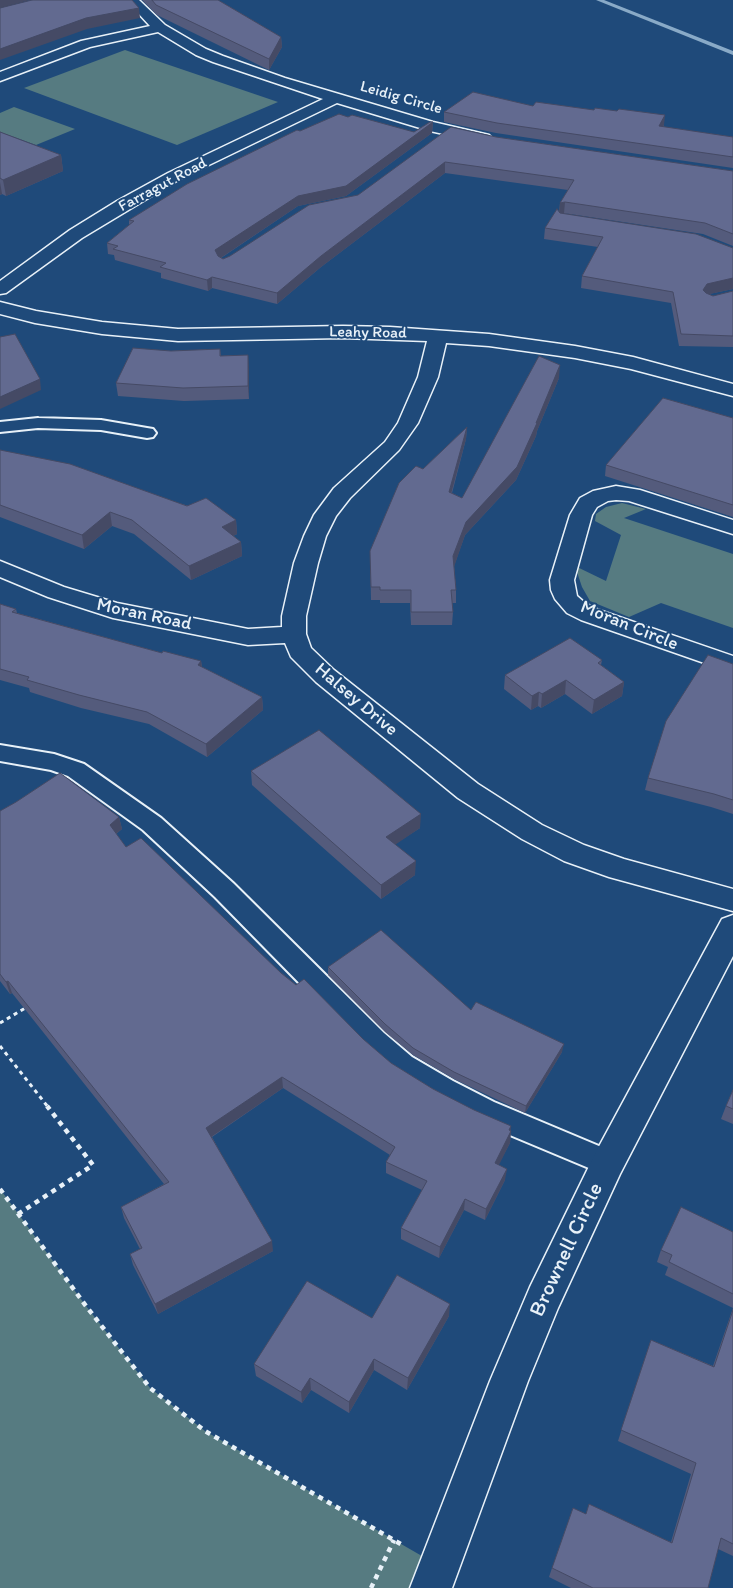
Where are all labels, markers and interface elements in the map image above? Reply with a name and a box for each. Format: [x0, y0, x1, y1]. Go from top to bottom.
street label: Leidig Circle [358, 77, 444, 119]
street label: Farragut Road [115, 154, 211, 216]
street label: Leahy Road [329, 323, 407, 343]
street label: Moran Road [94, 594, 194, 636]
street label: Moran Circle [577, 596, 681, 656]
street label: Halsey Drive [310, 658, 402, 742]
street label: Brownell Circle [524, 1179, 610, 1321]

